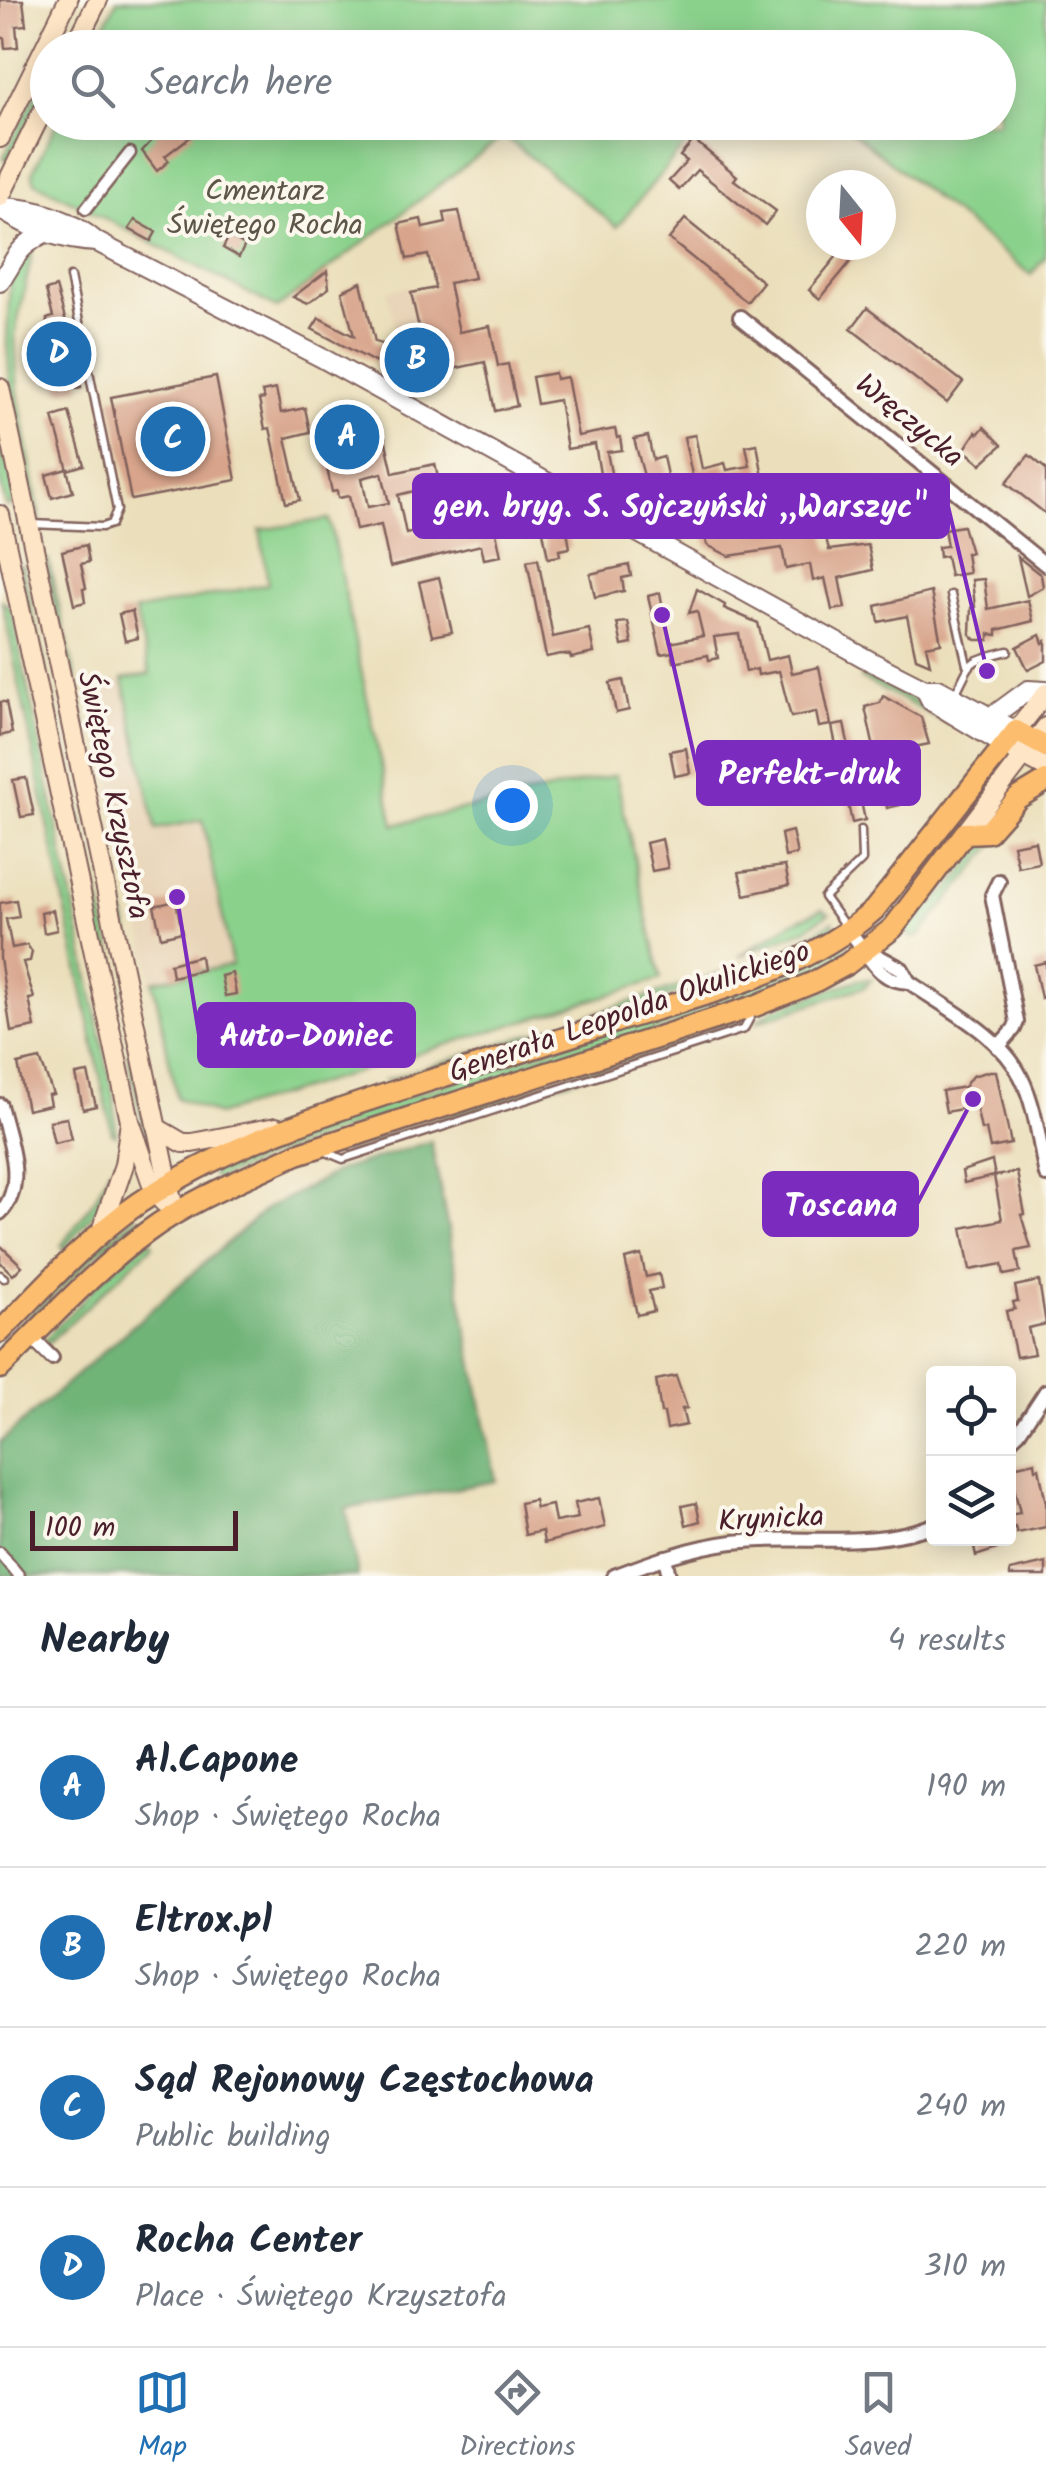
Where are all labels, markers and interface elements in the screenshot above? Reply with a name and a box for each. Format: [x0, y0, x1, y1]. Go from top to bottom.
search box [30, 30, 1016, 140]
text: Search here [145, 55, 332, 115]
icon: search [65, 58, 120, 113]
park label: Cmentarz Świętego Rocha [167, 168, 363, 250]
north arrow [806, 170, 896, 260]
pin: D [27, 316, 92, 392]
pin: B [384, 322, 450, 398]
street label: Wręczycka [844, 362, 974, 481]
pin: A [314, 400, 380, 474]
pin: C [140, 402, 206, 476]
callout: gen. bryg. S. Sojczyński „Warszyc" [414, 475, 948, 537]
text: gen. bryg. S. Sojczyński „Warszyc" [433, 483, 928, 534]
street label: Świętego Krzysztofa [62, 667, 162, 924]
callout: Perfekt-druk [698, 742, 919, 804]
text: Perfekt-druk [718, 750, 901, 801]
your location [487, 780, 538, 831]
street label: Generała Leopolda Okulickiego [442, 928, 817, 1097]
callout: Auto-Doniec [199, 1004, 414, 1066]
text: Auto-Doniec [220, 1012, 394, 1063]
callout: Toscana [764, 1173, 917, 1235]
text: Toscana [785, 1182, 897, 1233]
map controls [926, 1366, 1016, 1546]
button: locate [926, 1366, 1016, 1456]
button: layers [926, 1456, 1016, 1546]
street label: Krynicka [717, 1493, 825, 1547]
scale bar [30, 1506, 238, 1550]
text: 100 m [45, 1506, 115, 1551]
text: Nearby [40, 1608, 169, 1675]
text: 4 results [888, 1616, 1006, 1667]
text: Al.Capone [135, 1732, 298, 1792]
text: A [62, 1762, 83, 1813]
text: 190 m [926, 1762, 1006, 1813]
text: Shop · Świętego Rocha [135, 1792, 441, 1843]
text: Eltrox.pl [135, 1892, 272, 1952]
text: B [63, 1922, 82, 1973]
text: 220 m [915, 1922, 1006, 1973]
text: Shop · Świętego Rocha [135, 1952, 441, 2003]
text: Sąd Rejonowy Częstochowa [135, 2052, 594, 2112]
text: C [63, 2082, 82, 2133]
text: 240 m [915, 2082, 1006, 2133]
text: Public building [135, 2112, 331, 2163]
text: Rocha Center [135, 2212, 362, 2272]
text: D [62, 2242, 83, 2293]
text: 310 m [923, 2242, 1006, 2293]
text: Place · Świętego Krzysztofa [135, 2272, 507, 2323]
tab: Map [135, 2365, 190, 2470]
tab: Directions [459, 2365, 575, 2470]
tab: Saved [845, 2365, 911, 2470]

